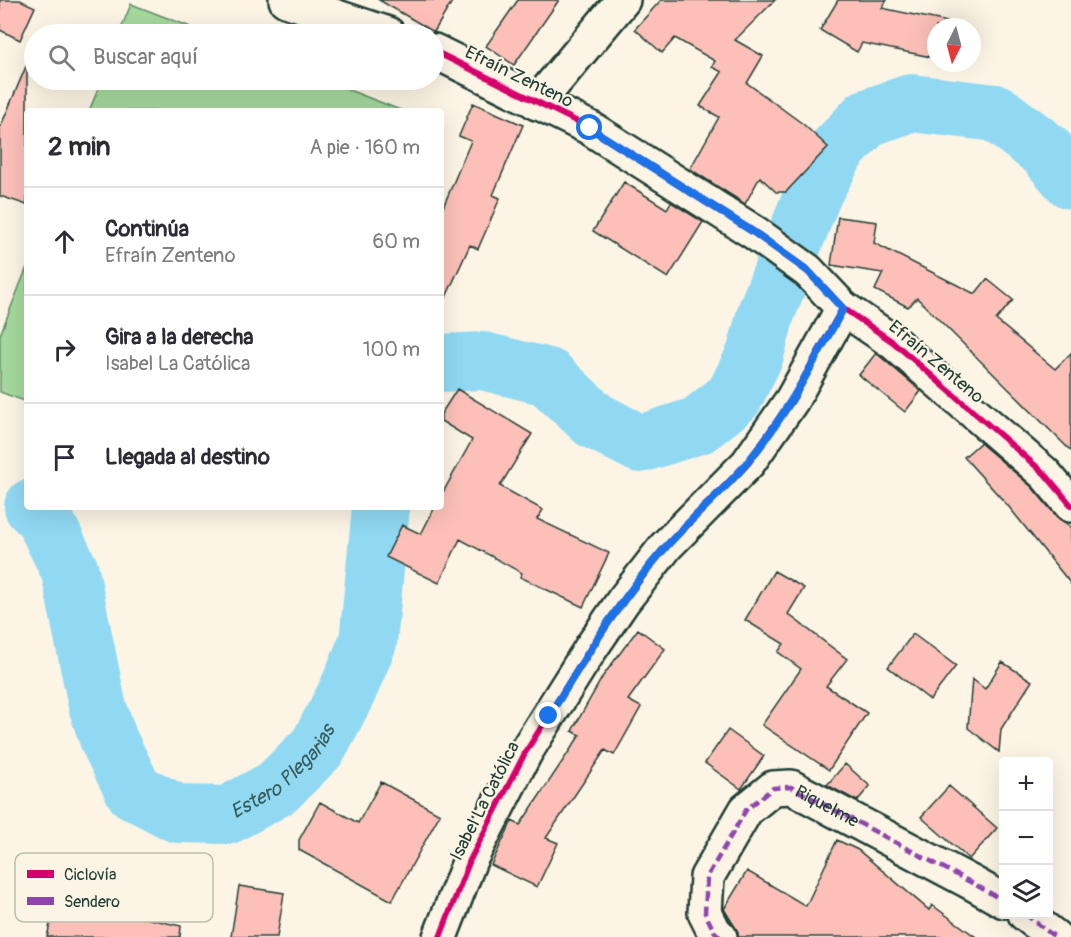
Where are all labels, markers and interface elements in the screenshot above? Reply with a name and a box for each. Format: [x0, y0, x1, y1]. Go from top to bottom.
north arrow [927, 18, 981, 72]
search box [24, 24, 444, 90]
icon: search [45, 41, 78, 74]
street label: Efraín Zenteno [461, 41, 577, 113]
text: Buscar aquí [93, 43, 198, 71]
route start [576, 114, 602, 140]
text: 2 min [48, 131, 110, 163]
text: A pie · 160 m [309, 135, 420, 160]
text: Continúa [105, 215, 189, 243]
icon: ahead [48, 225, 81, 258]
text: 60 m [373, 229, 420, 254]
text: Efraín Zenteno [105, 243, 235, 268]
street label: Efraín Zenteno [884, 315, 989, 409]
text: Gira a la derecha [105, 323, 253, 351]
icon: right [48, 333, 81, 366]
text: 100 m [363, 337, 420, 362]
text: Isabel La Católica [105, 351, 250, 376]
icon: arrive [48, 441, 81, 474]
text: Llegada al destino [105, 443, 270, 471]
route end [535, 702, 561, 728]
water label: Estero Plegarias [226, 718, 341, 824]
street label: Isabel La Católica [445, 737, 525, 865]
map controls [999, 757, 1053, 919]
button: + [999, 757, 1053, 811]
street label: Riquelme [791, 780, 863, 833]
button: − [999, 811, 1053, 865]
legend [15, 853, 213, 922]
text: Ciclovía [64, 865, 116, 885]
button: layers [999, 865, 1053, 919]
text: Sendero [64, 892, 120, 912]

